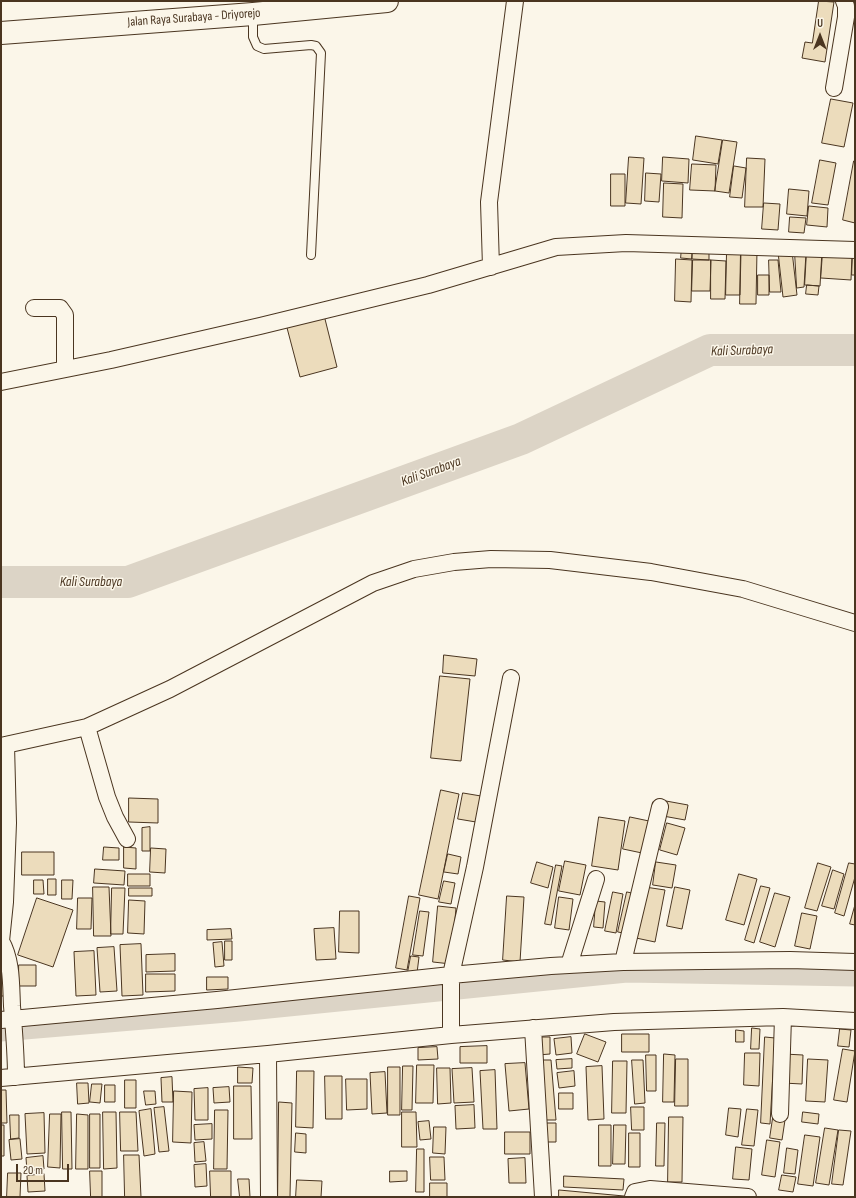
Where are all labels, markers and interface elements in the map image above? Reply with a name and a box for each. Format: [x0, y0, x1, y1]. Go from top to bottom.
street label: Jalan Raya Surabaya - Driyorejo [127, 6, 261, 30]
north arrow [800, 16, 840, 56]
text: U [817, 17, 823, 30]
water label: Kali Surabaya [711, 342, 773, 360]
water label: Kali Surabaya [399, 453, 463, 491]
water label: Kali Surabaya [60, 574, 122, 590]
scale bar [18, 1156, 71, 1182]
text: 20 m [23, 1163, 43, 1178]

